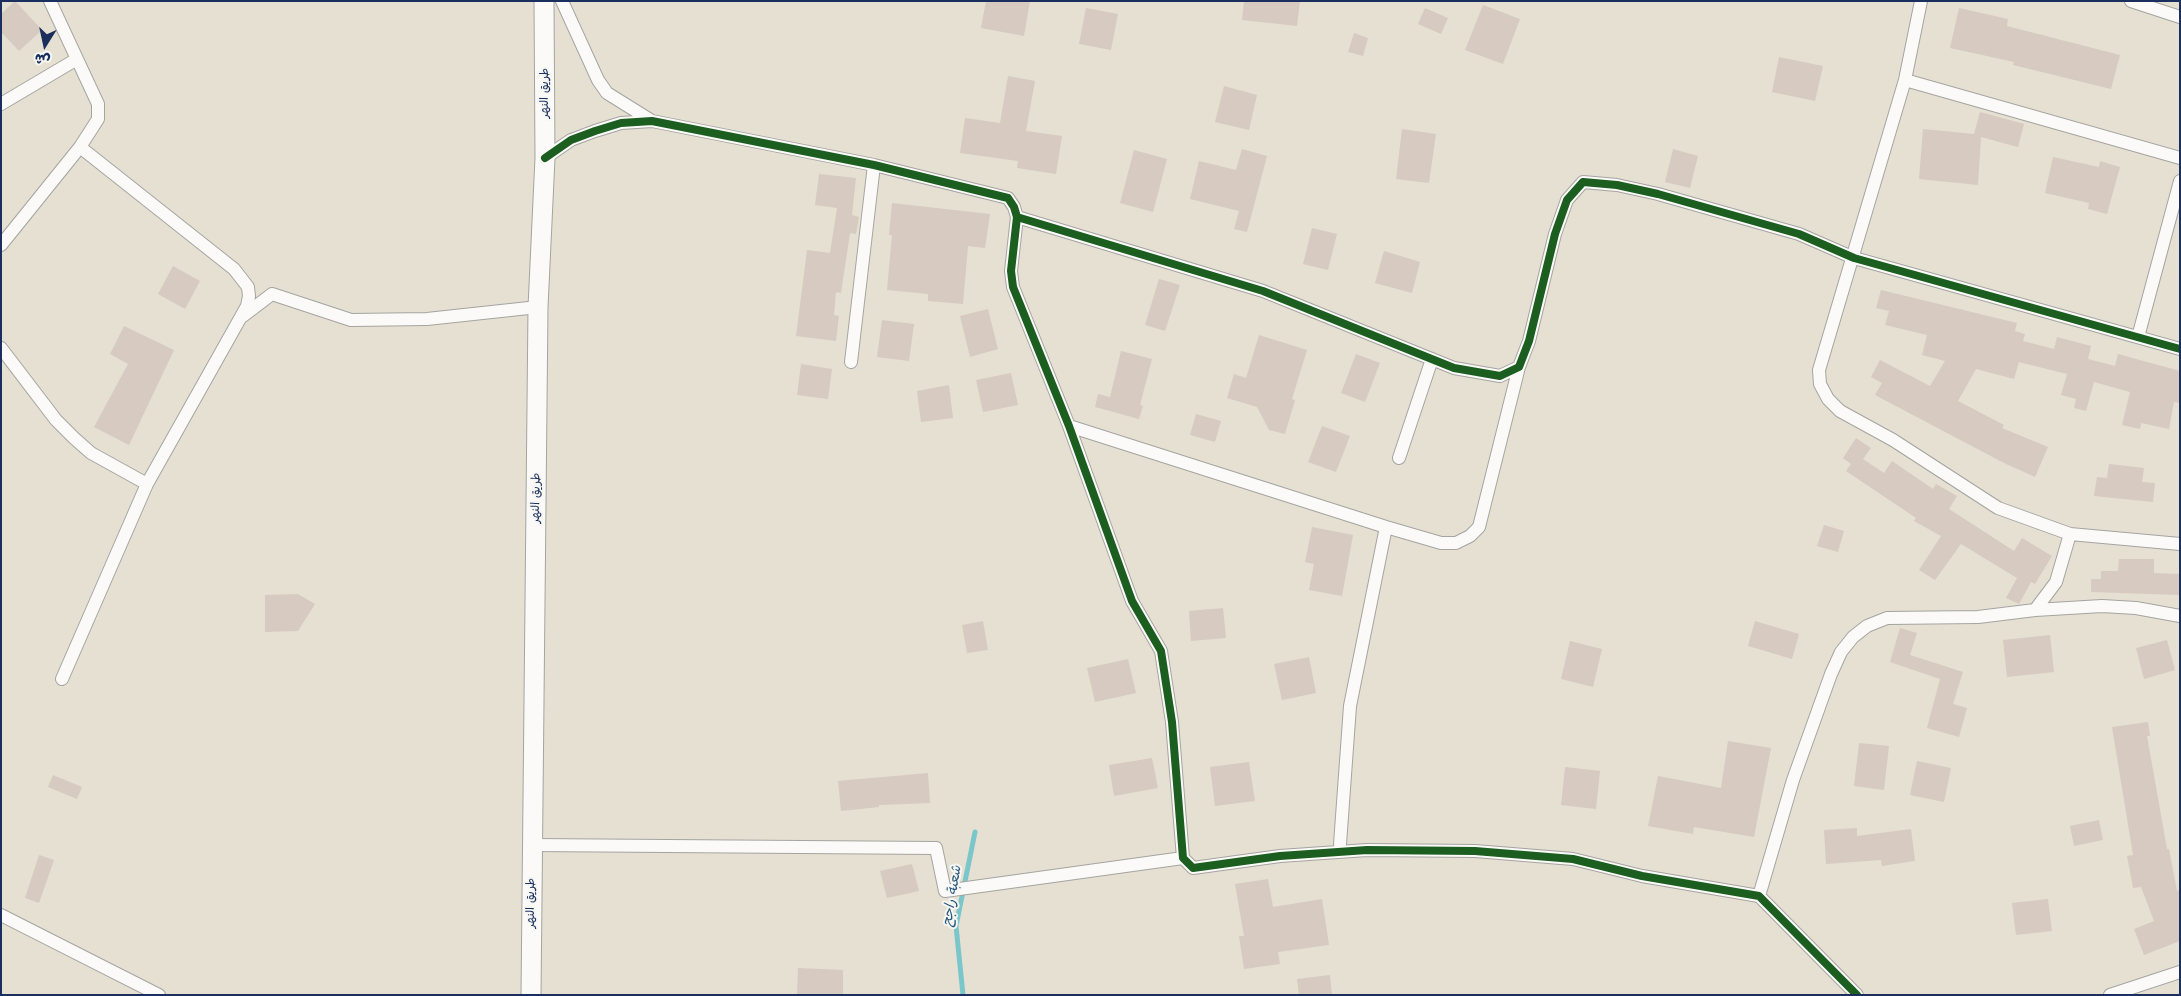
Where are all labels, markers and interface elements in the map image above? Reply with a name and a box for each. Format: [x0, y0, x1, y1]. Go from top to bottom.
north arrow [20, 20, 70, 70]
text: ش [33, 49, 52, 72]
street label: طريق النهر [538, 68, 552, 118]
street label: طريق النهر [528, 473, 544, 523]
water label: شعبة راجح [939, 864, 965, 928]
street label: طريق النهر [524, 878, 538, 928]

